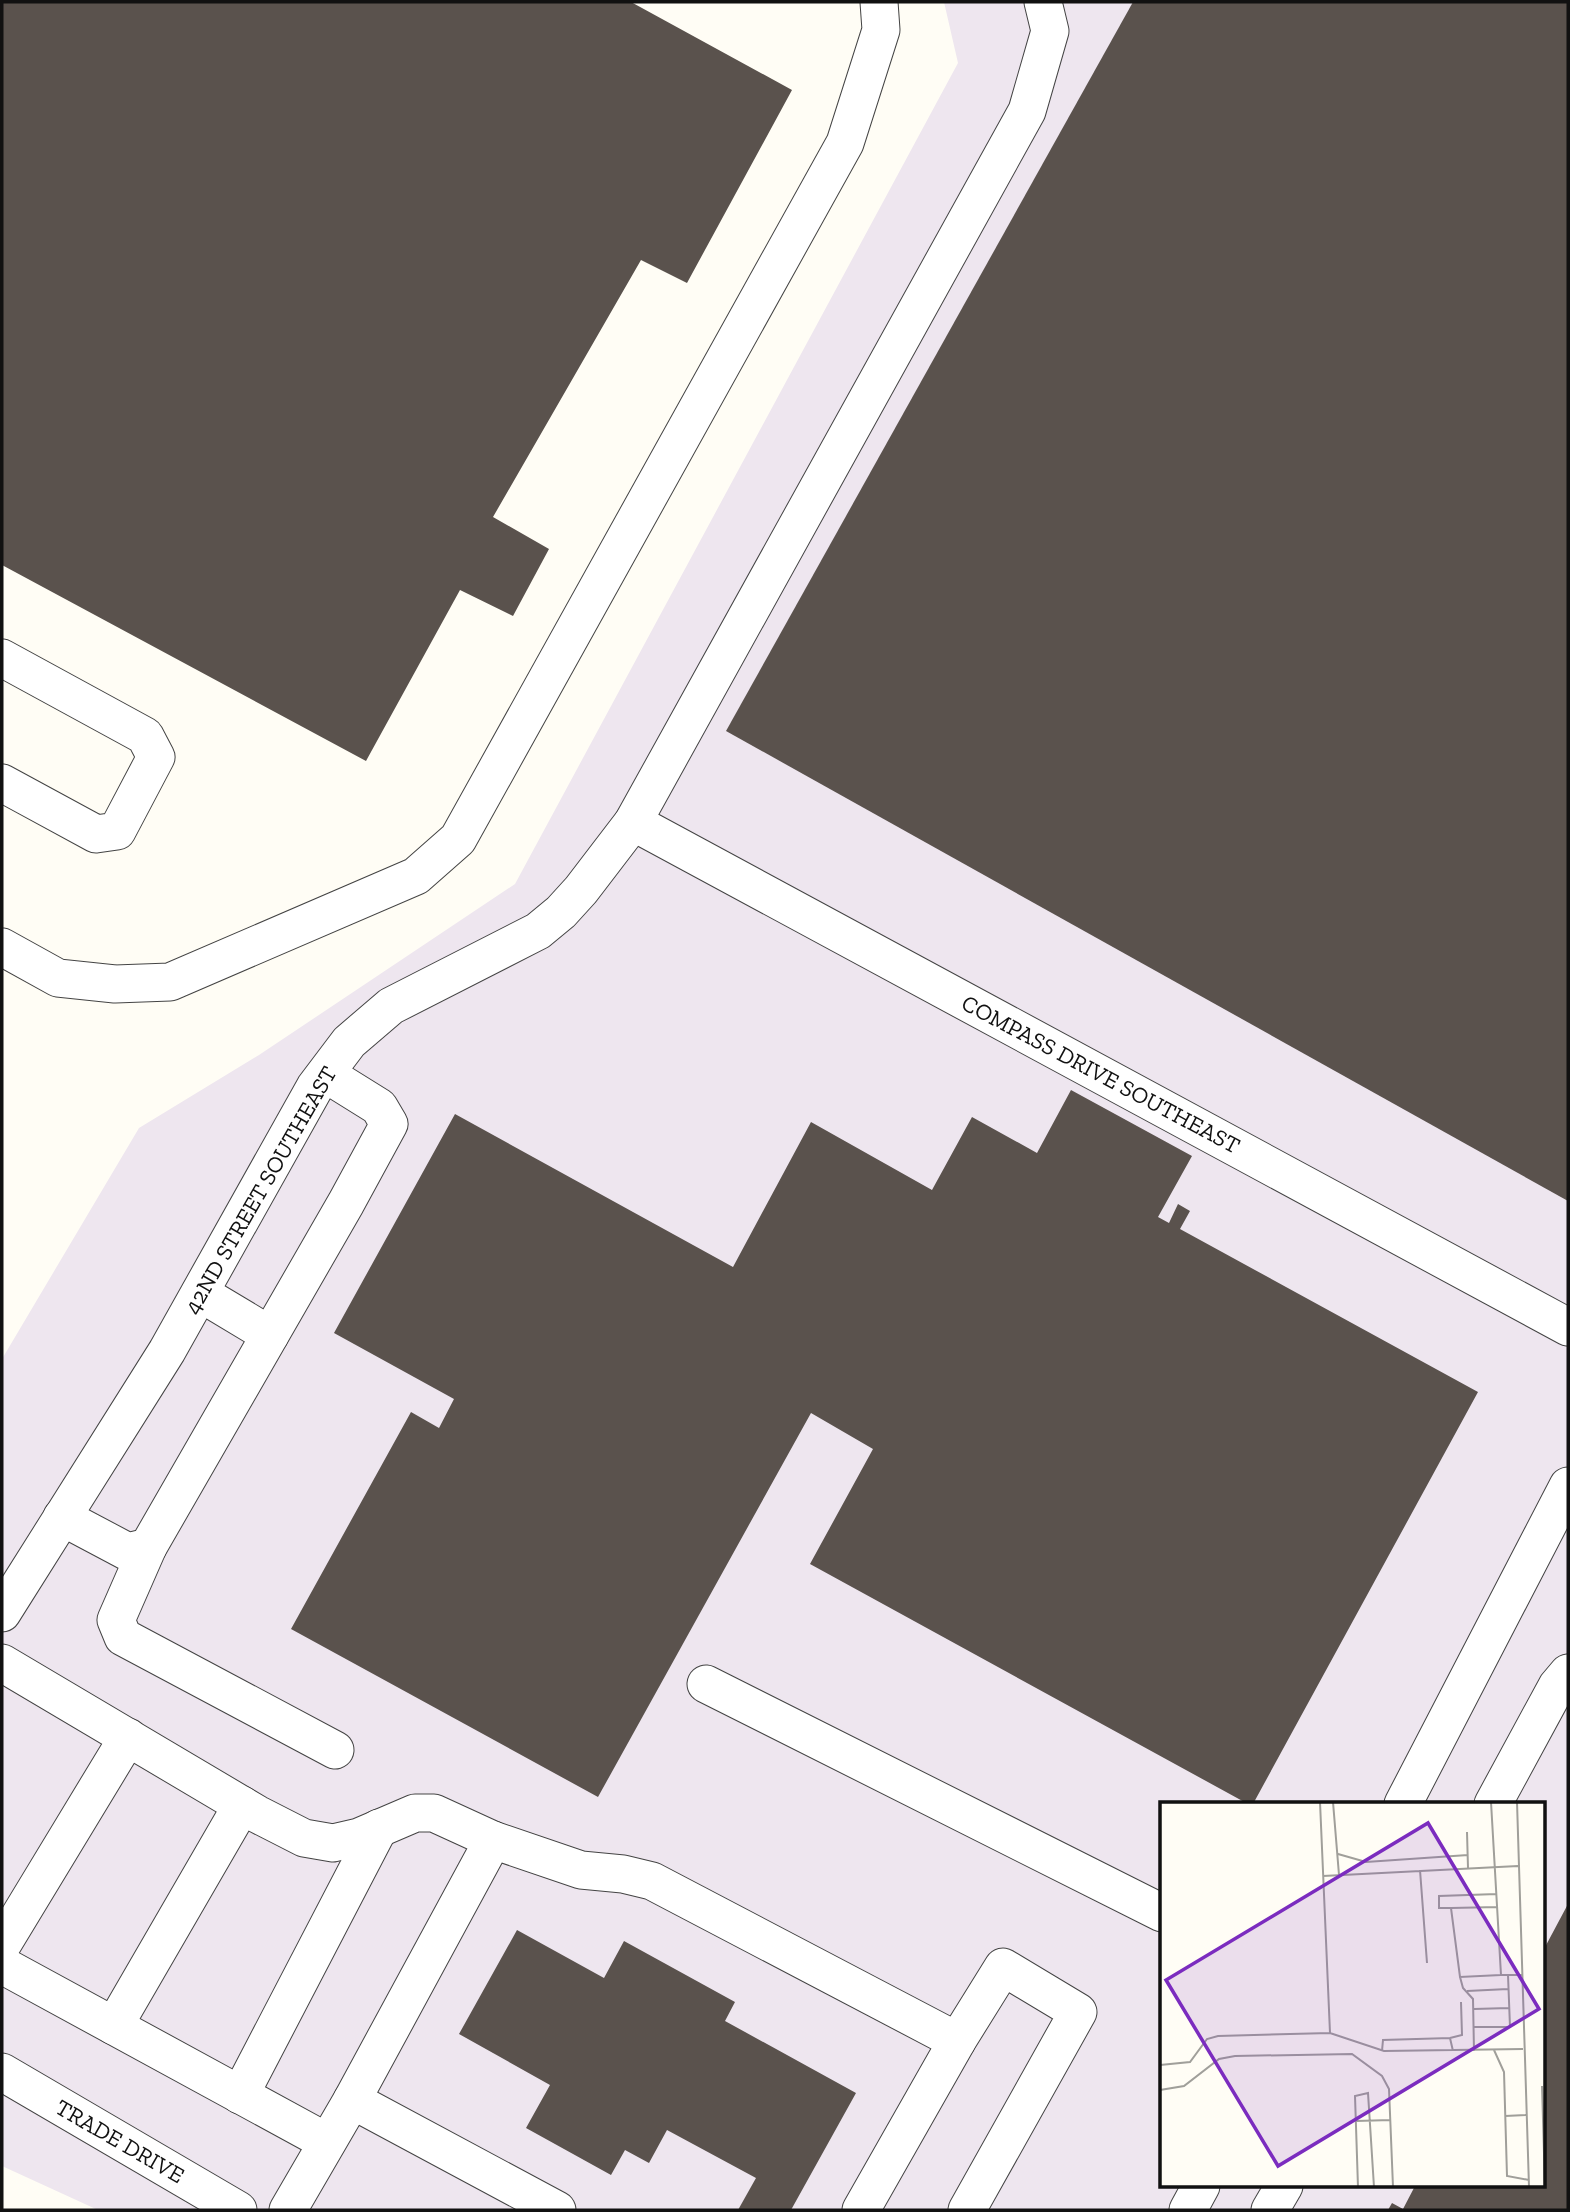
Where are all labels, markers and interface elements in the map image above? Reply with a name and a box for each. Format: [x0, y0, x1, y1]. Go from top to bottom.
street label: COMPASS DRIVE SOUTHEAST [957, 989, 1245, 1159]
street label: 42ND STREET SOUTHEAST [178, 1061, 342, 1319]
inset map [1160, 1802, 1546, 2188]
street label: TRADE DRIVE [51, 2093, 189, 2189]

